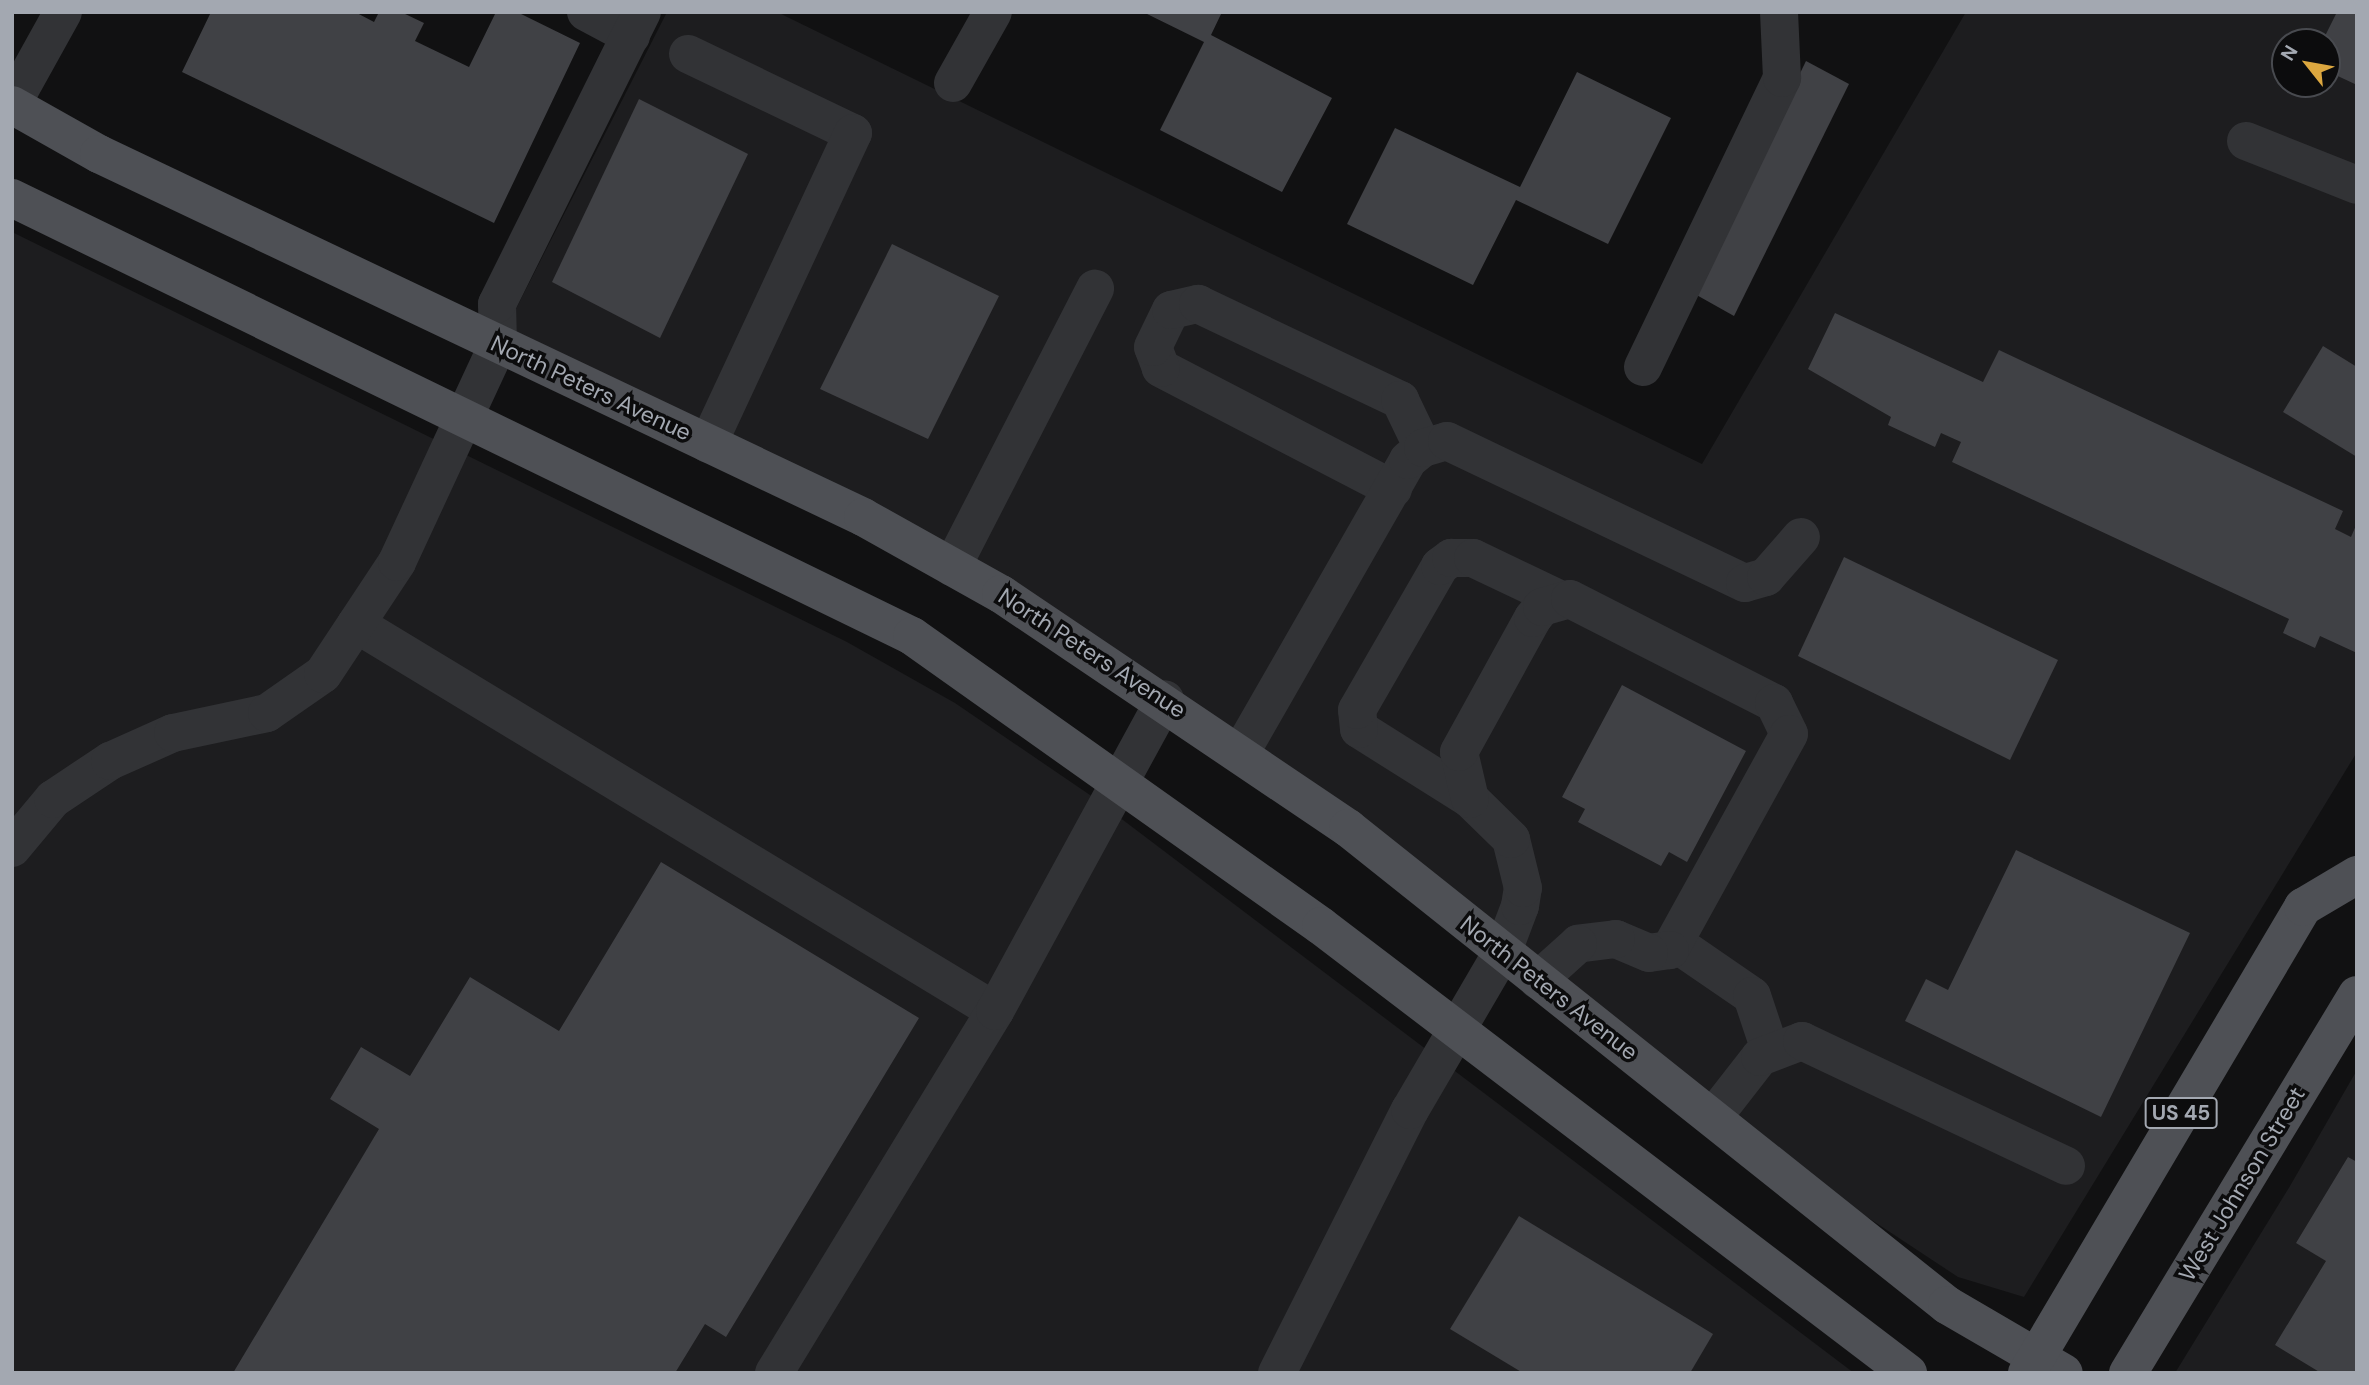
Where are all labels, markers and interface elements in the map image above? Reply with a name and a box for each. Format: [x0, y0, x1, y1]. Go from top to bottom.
north arrow [2271, 28, 2341, 98]
text: N [2275, 41, 2304, 65]
street label: North Peters Avenue [486, 329, 696, 447]
street label: North Peters Avenue [993, 582, 1191, 724]
street label: North Peters Avenue [1455, 910, 1643, 1066]
street label: West Johnson Street [2173, 1082, 2311, 1286]
road number: US 45 [2144, 1096, 2218, 1130]

